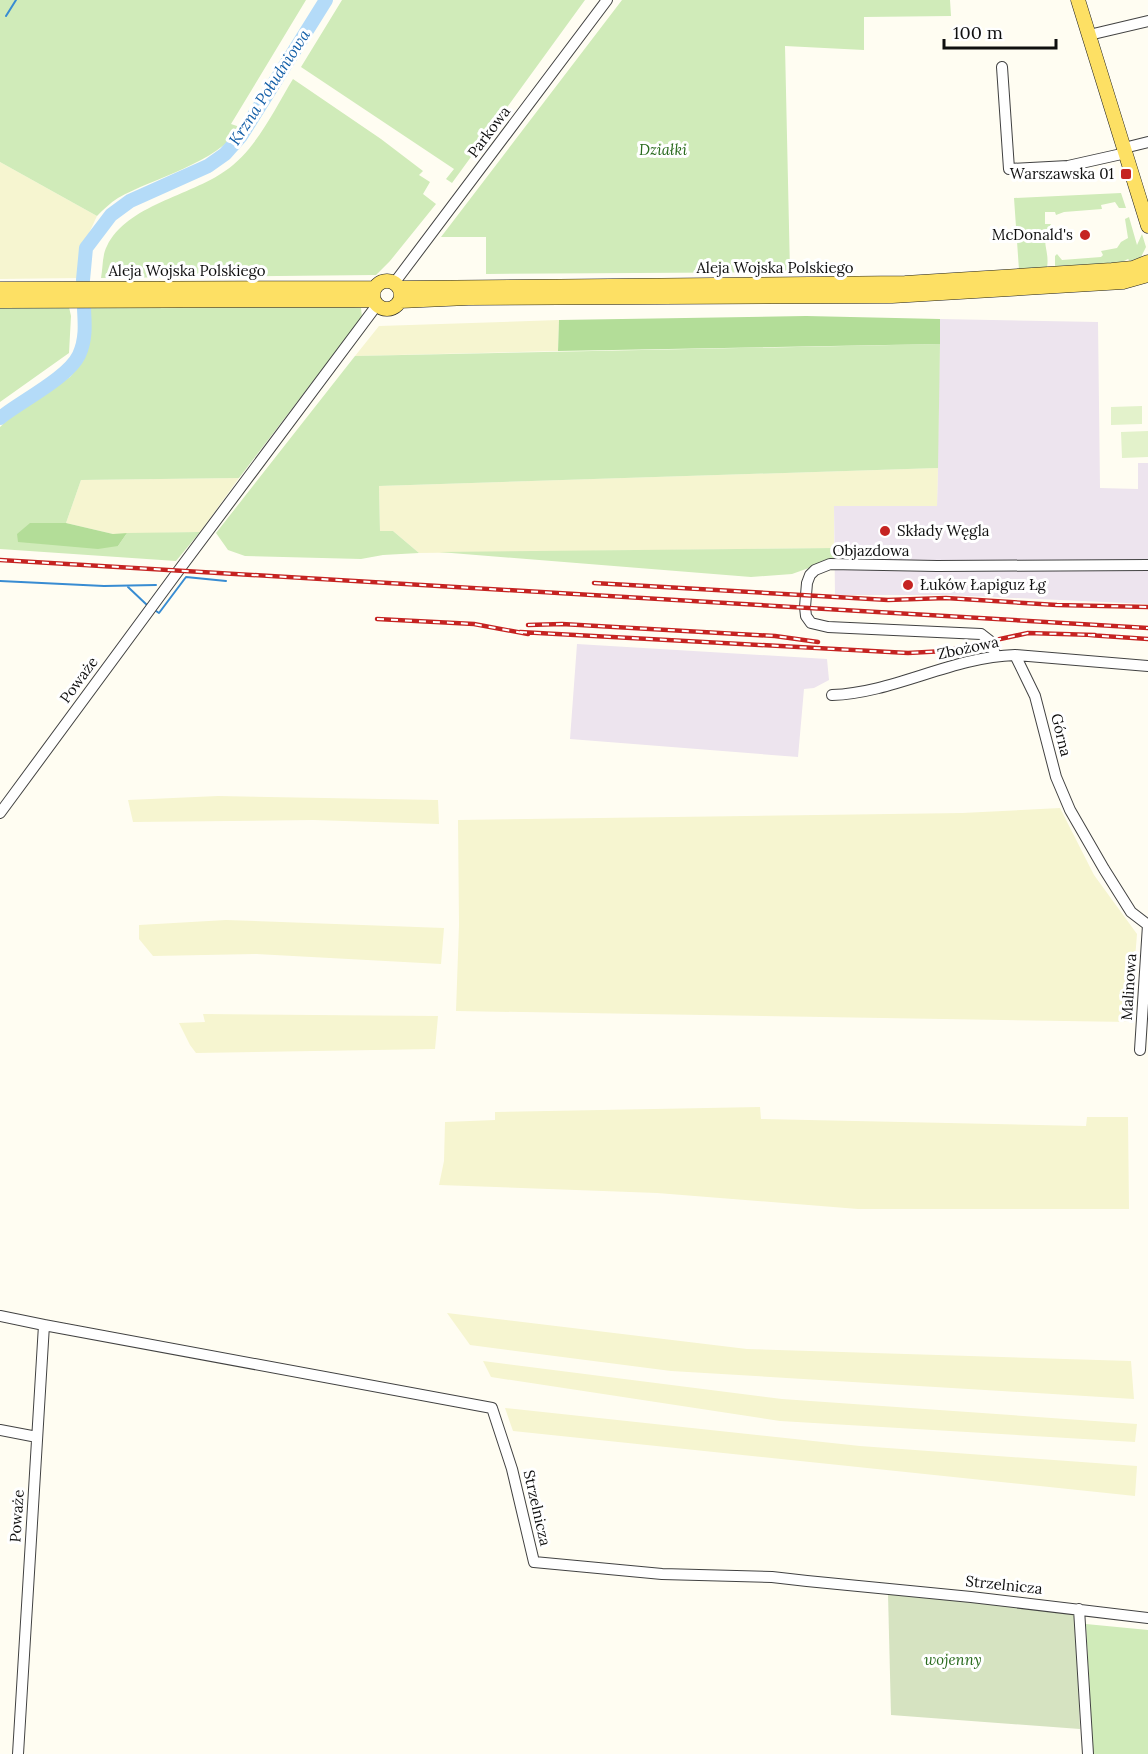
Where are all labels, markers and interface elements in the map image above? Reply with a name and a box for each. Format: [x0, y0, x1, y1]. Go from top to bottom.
scale bar [944, 12, 1056, 50]
text: 100 m [953, 21, 1003, 44]
water label: Krzna Południowa [224, 25, 314, 149]
street label: Parkowa [463, 102, 514, 161]
park label: Działki [639, 140, 687, 159]
place label: Warszawska 01 [1010, 164, 1114, 183]
marker: Warszawska 01 [1119, 167, 1133, 181]
place label: McDonald's [992, 225, 1073, 244]
marker: McDonald's [1078, 228, 1092, 242]
street label: Aleja Wojska Polskiego [695, 258, 854, 277]
street label: Aleja Wojska Polskiego [107, 261, 266, 280]
place label: Składy Węgla [897, 521, 990, 540]
marker: Składy Węgla [878, 524, 892, 538]
street label: Objazdowa [832, 541, 910, 560]
place label: Łuków Łapiguz Łg [920, 575, 1047, 594]
marker: Łuków Łapiguz Łg [901, 578, 915, 592]
street label: Zbożowa [935, 632, 1001, 663]
street label: Poważe [55, 653, 102, 707]
street label: Górna [1047, 711, 1076, 759]
street label: Malinowa [1117, 953, 1140, 1021]
street label: Strzelnicza [520, 1468, 555, 1548]
street label: Poważe [5, 1489, 28, 1543]
street label: Strzelnicza [965, 1571, 1044, 1598]
park label: wojenny [924, 1650, 982, 1669]

